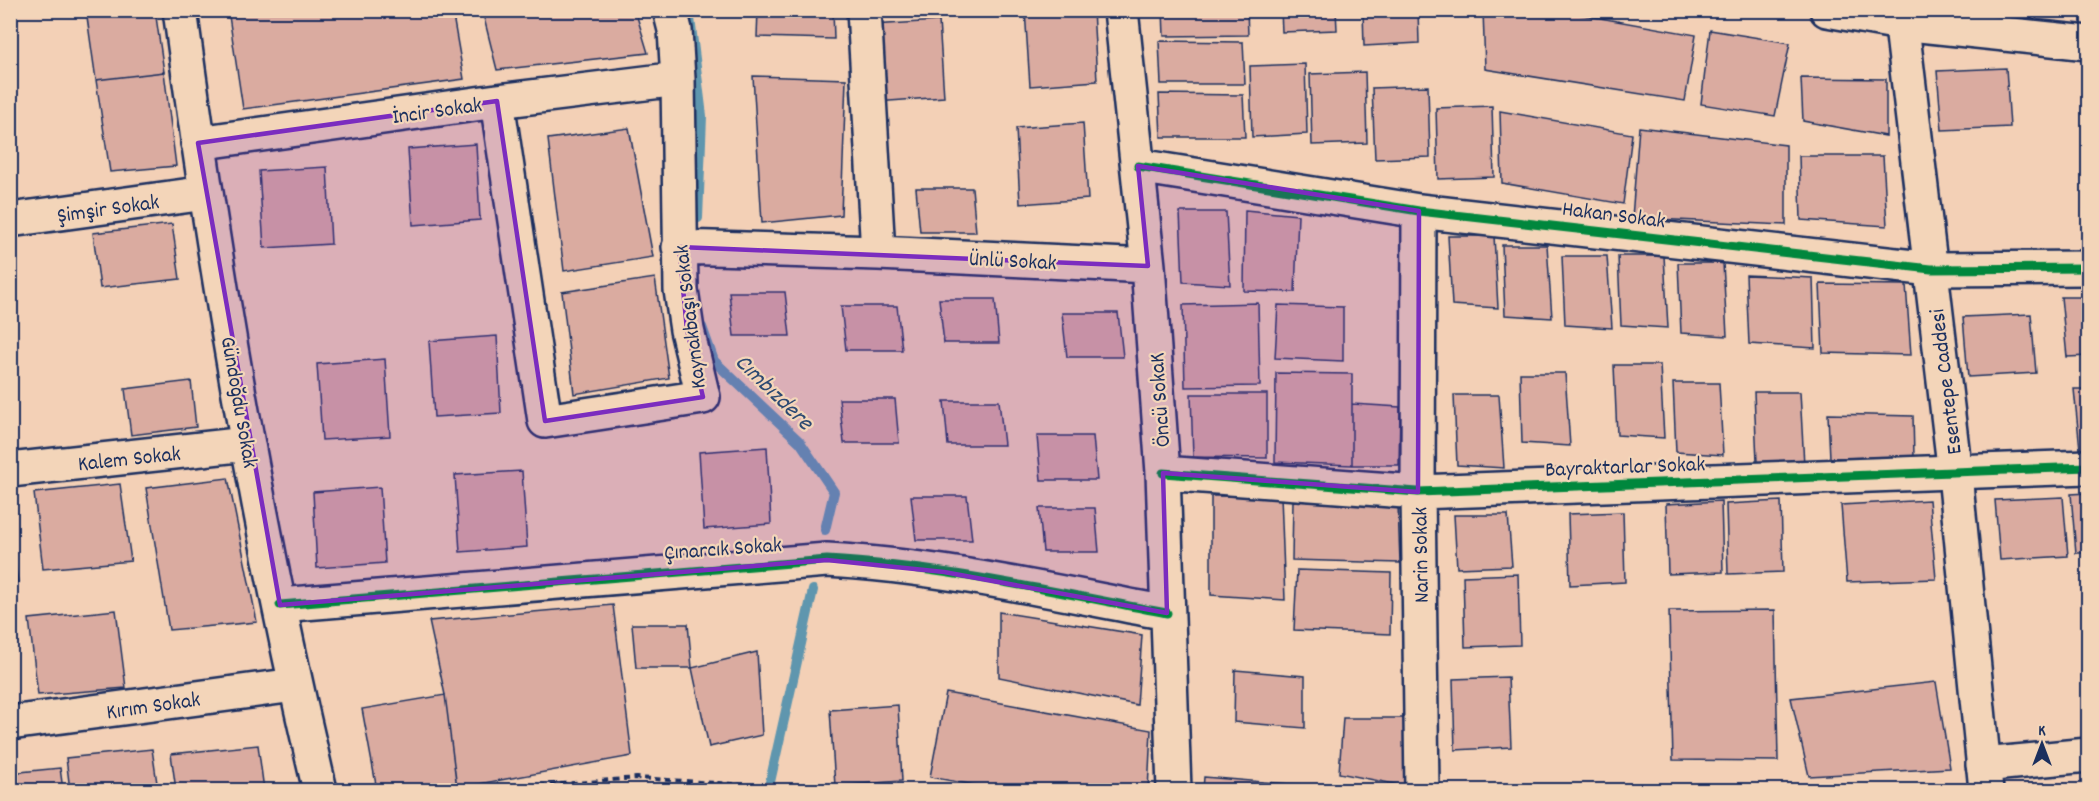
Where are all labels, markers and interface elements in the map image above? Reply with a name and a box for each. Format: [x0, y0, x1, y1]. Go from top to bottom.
street label: İncir Sokak [391, 91, 484, 134]
street label: Şimşir Sokak [55, 188, 162, 233]
street label: Hakan Sokak [1560, 195, 1667, 238]
street label: Kaynakbaşı Sokak [667, 243, 716, 391]
street label: Ünlü Sokak [968, 245, 1057, 280]
street label: Esentepe Caddesi [1923, 307, 1972, 456]
street label: Gündoğdu Sokak [211, 334, 264, 471]
water label: Cımbızdere [726, 347, 821, 440]
street label: Öncü SokaK [1143, 352, 1180, 448]
street label: Kalem Sokak [76, 440, 182, 481]
street label: Bayraktarlar Sokak [1544, 450, 1706, 487]
street label: Narin Sokak [1406, 506, 1439, 603]
street label: Çınarcık Sokak [663, 531, 783, 570]
street label: Kırım Sokak [105, 686, 202, 729]
north arrow [2012, 714, 2072, 774]
text: K [2038, 720, 2046, 743]

